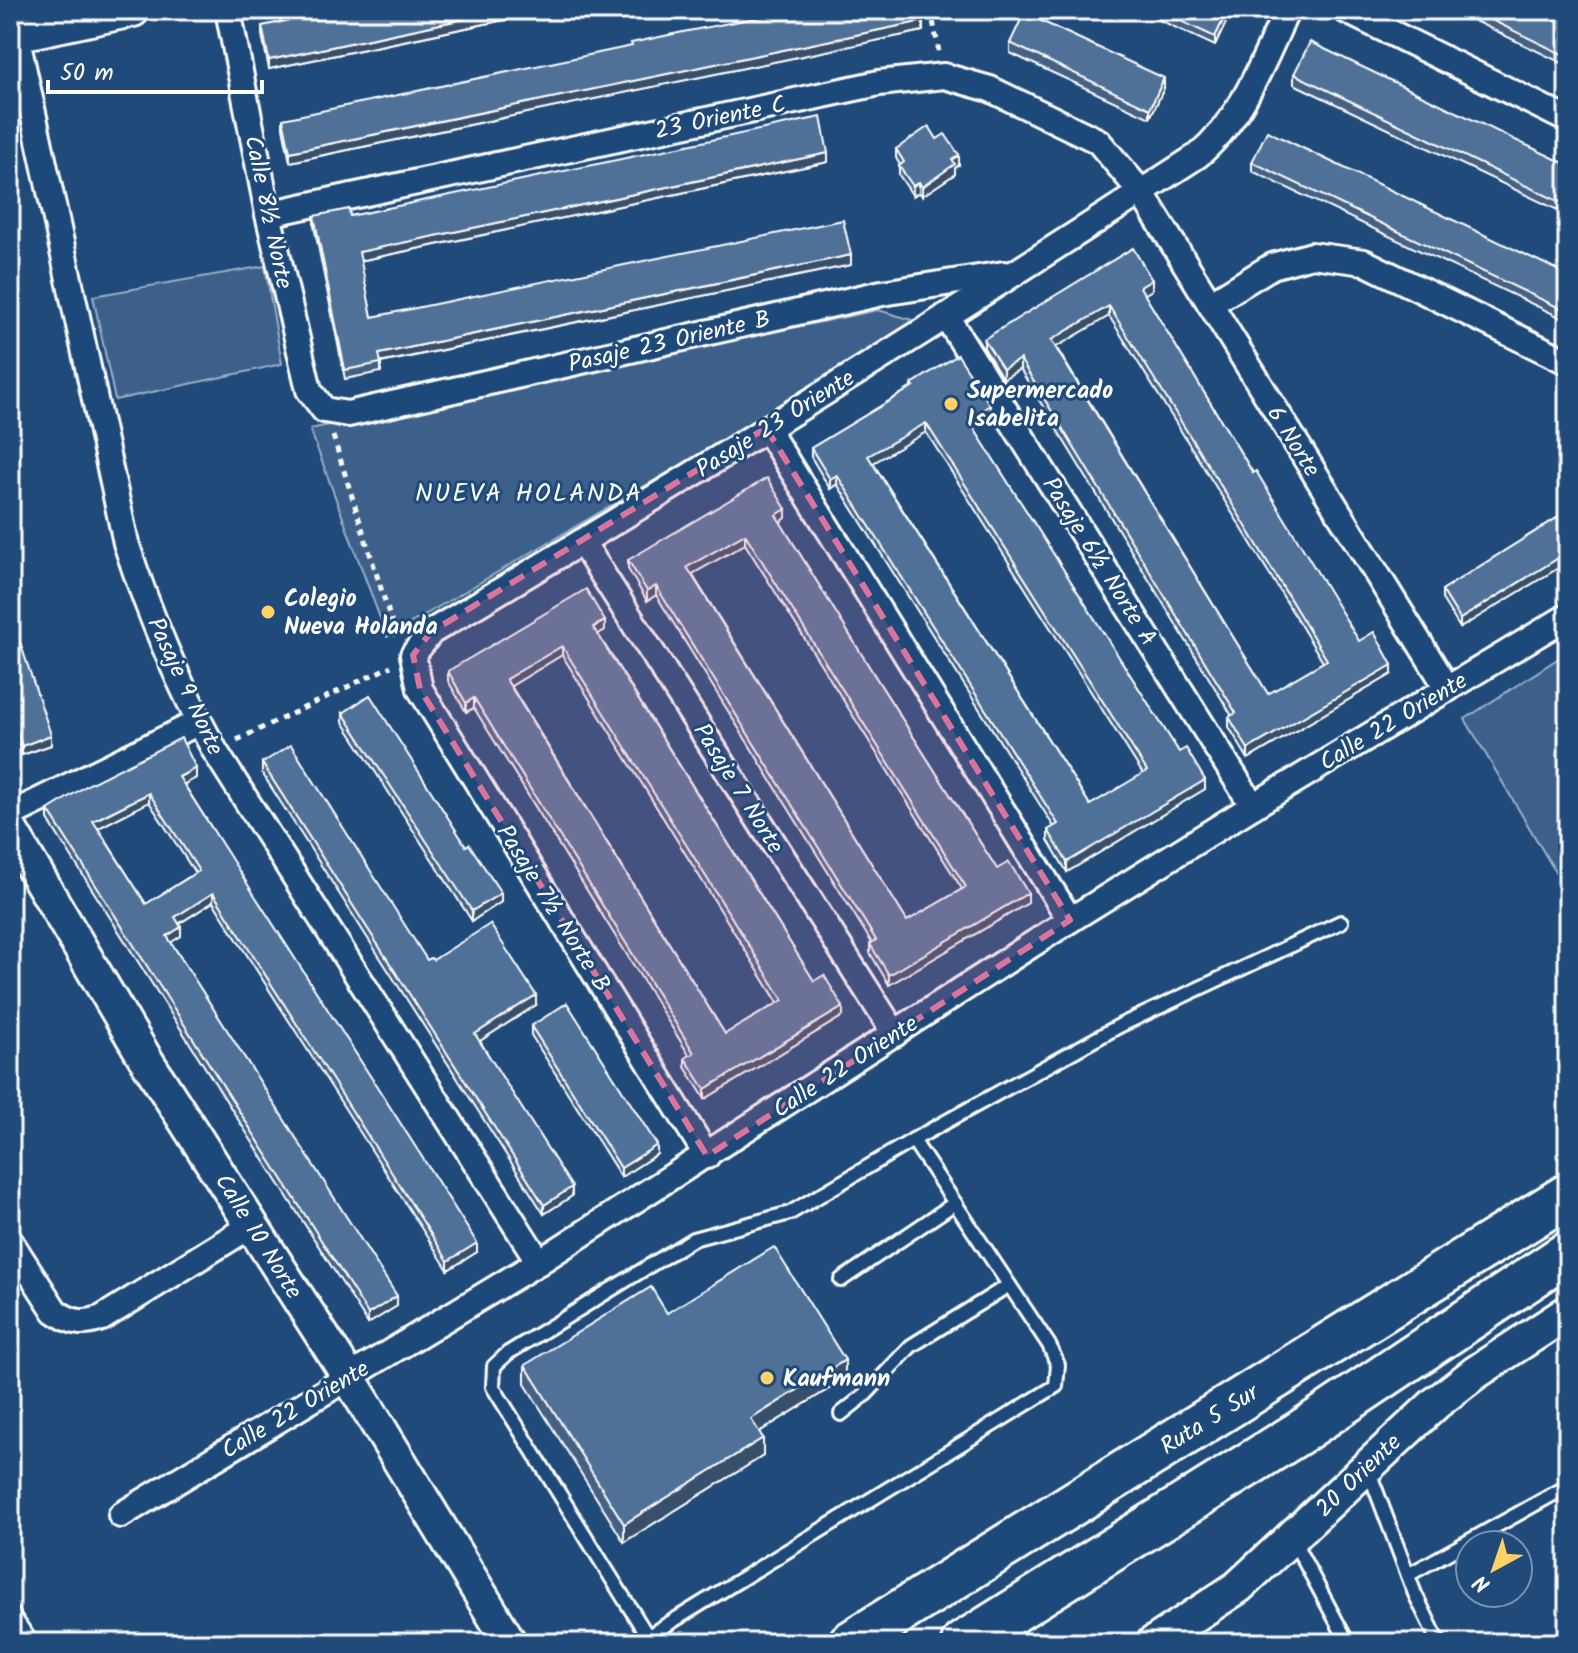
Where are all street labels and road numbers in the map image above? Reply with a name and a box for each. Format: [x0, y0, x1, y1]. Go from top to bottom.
street label: 23 Oriente C [651, 86, 790, 151]
street label: Calle 8½ Norte [232, 132, 303, 293]
street label: Pasaje 23 Oriente B [564, 300, 774, 385]
street label: Pasaje 23 Oriente [688, 360, 863, 489]
street label: 6 Norte [1255, 398, 1330, 485]
street label: Pasaje 6½ Norte A [1031, 469, 1167, 654]
street label: Pasaje 9 Norte [136, 611, 234, 762]
street label: Calle 22 Oriente [1312, 662, 1476, 782]
street label: Pasaje 7 Norte [682, 716, 794, 862]
street label: Pasaje 7½ Norte B [485, 817, 620, 1001]
street label: Calle 22 Oriente [765, 1005, 927, 1129]
street label: Calle 10 Norte [204, 1166, 312, 1308]
street label: Calle 22 Oriente [214, 1350, 378, 1470]
street label: Ruta 5 Sur [1153, 1373, 1269, 1466]
street label: 20 Oriente [1307, 1425, 1411, 1527]

